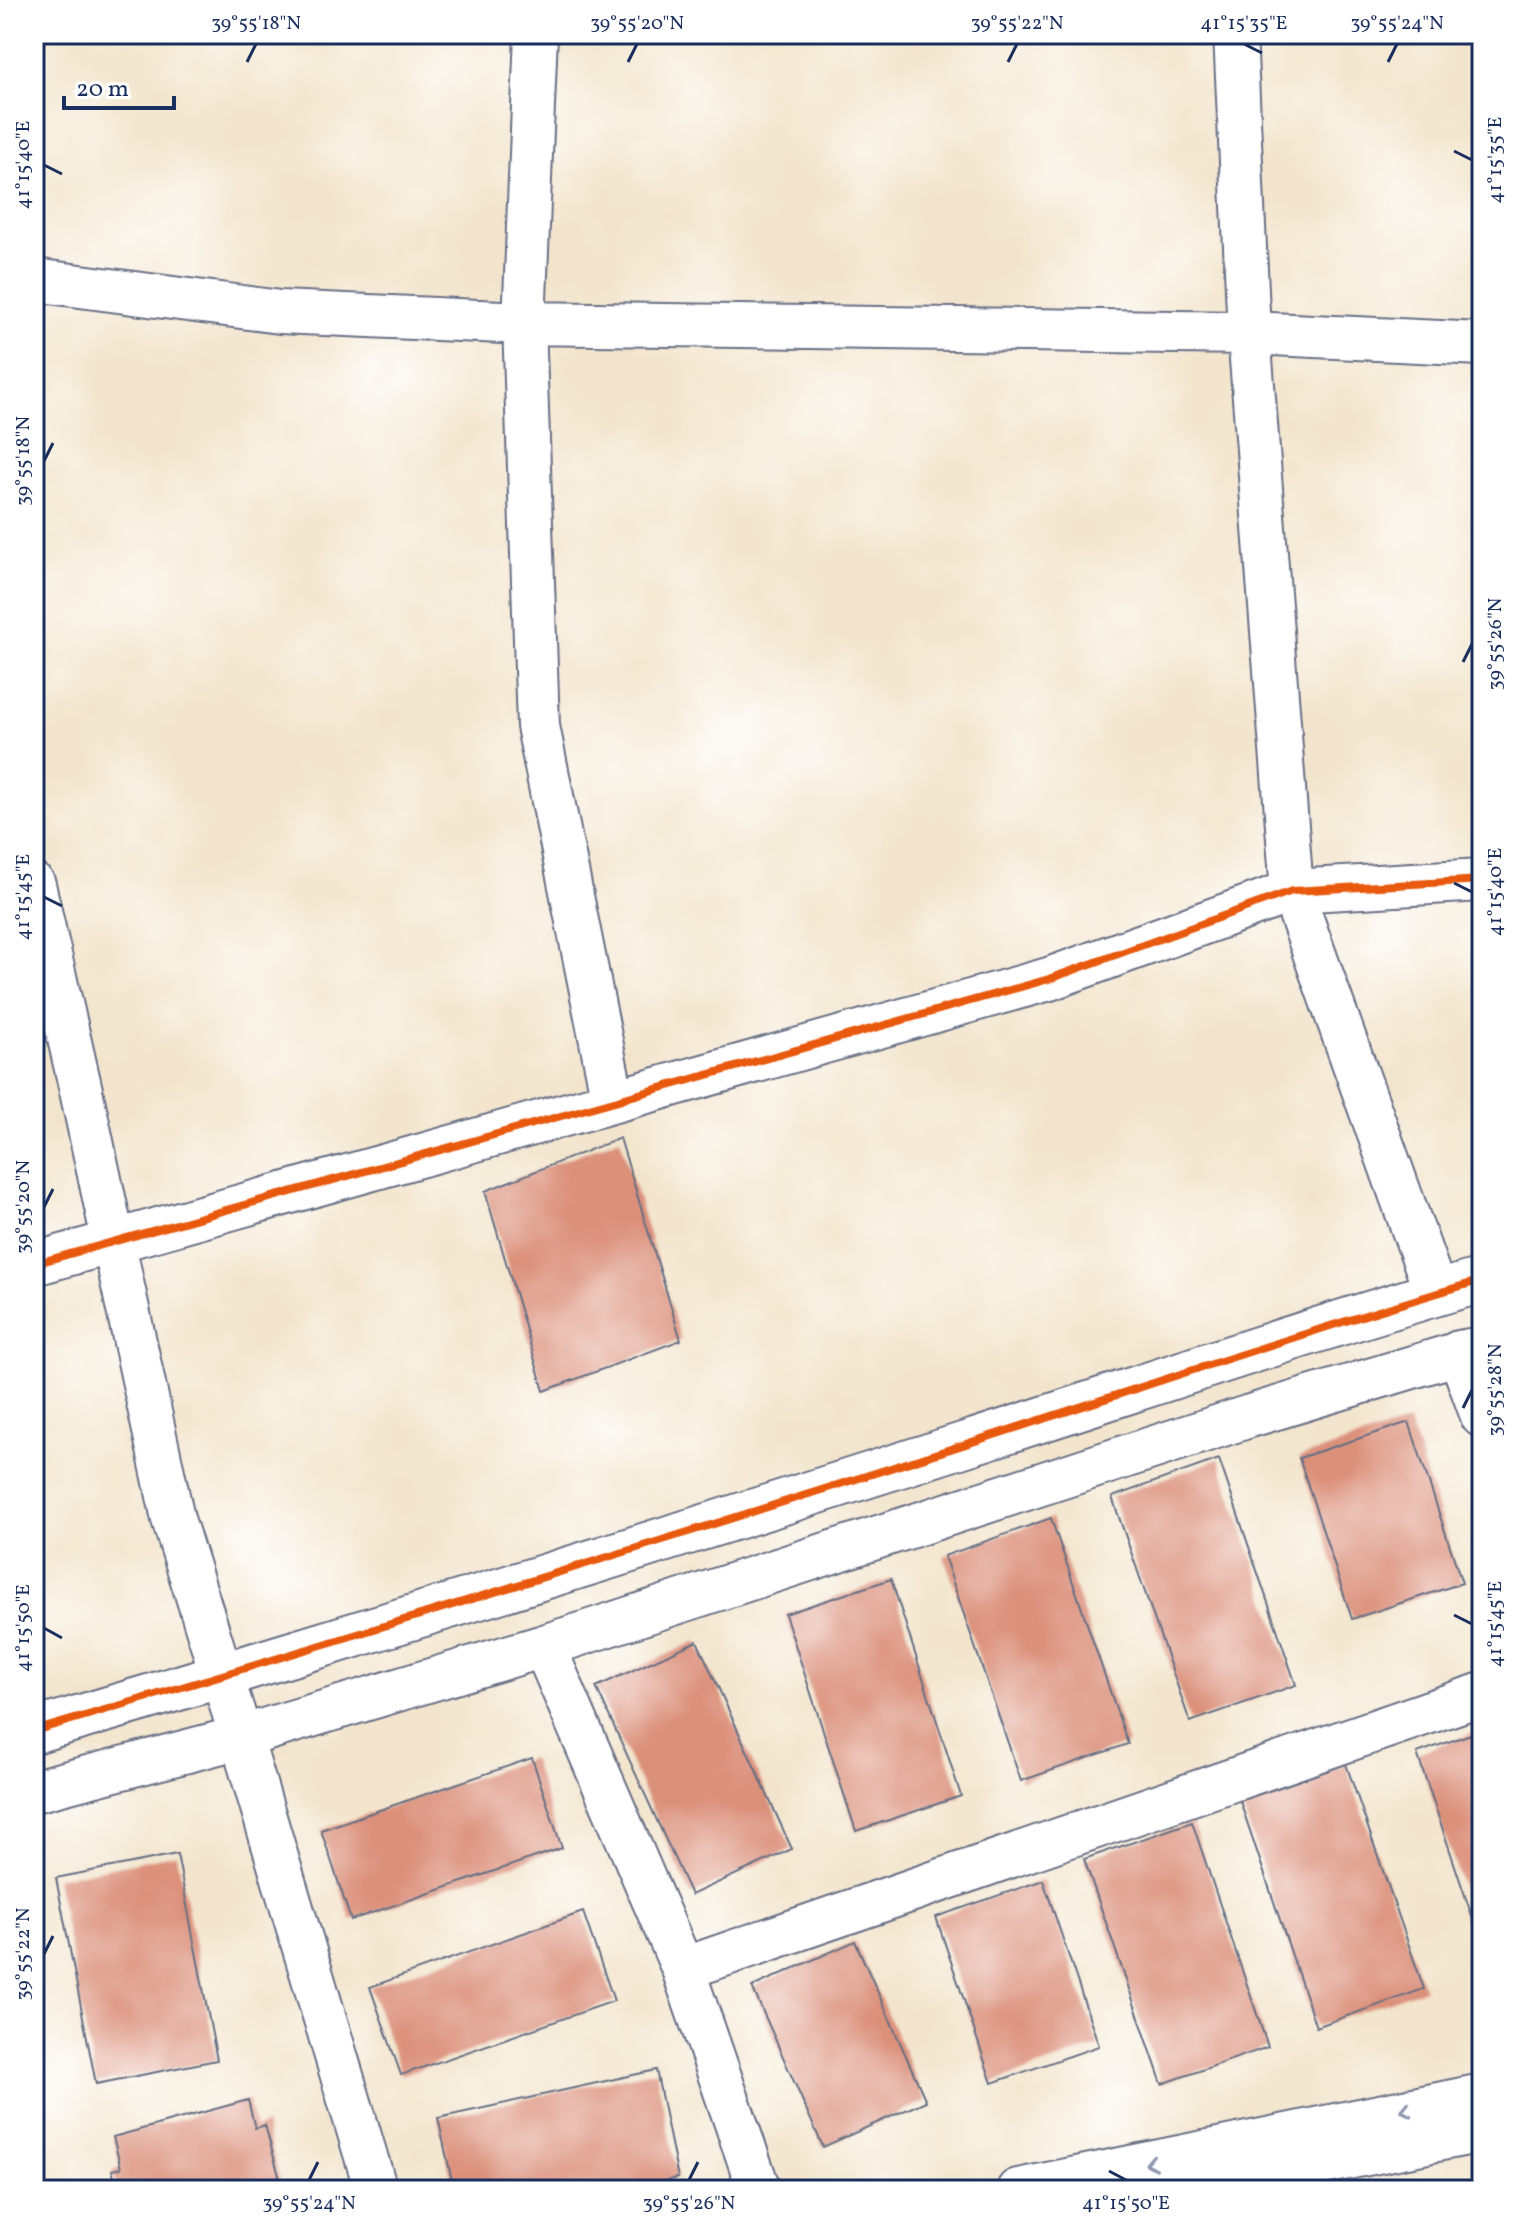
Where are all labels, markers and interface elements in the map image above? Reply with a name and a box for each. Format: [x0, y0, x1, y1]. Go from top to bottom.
text: 39°55'18"N [211, 10, 301, 38]
text: 39°55'20"N [590, 10, 684, 38]
text: 39°55'22"N [970, 10, 1064, 38]
text: 41°15'35"E [1200, 10, 1288, 38]
text: 39°55'24"N [1350, 10, 1444, 38]
scale bar [64, 60, 174, 110]
text: 20 m [76, 73, 129, 107]
text: 41°15'35"E [1482, 116, 1510, 204]
text: 41°15'40"E [10, 121, 38, 209]
text: 39°55'18"N [10, 416, 38, 506]
text: 39°55'26"N [1482, 597, 1510, 690]
text: 41°15'40"E [1482, 848, 1510, 936]
text: 41°15'45"E [10, 854, 38, 940]
text: 39°55'20"N [10, 1160, 38, 1254]
text: 39°55'28"N [1482, 1343, 1510, 1436]
text: 41°15'45"E [1482, 1581, 1510, 1667]
text: 41°15'50"E [10, 1584, 38, 1672]
text: 39°55'22"N [10, 1907, 38, 2001]
one-way arrow [1399, 2101, 1412, 2118]
one-way arrow [1144, 2153, 1158, 2170]
text: 39°55'24"N [262, 2190, 356, 2218]
text: 39°55'26"N [643, 2190, 736, 2218]
text: 41°15'50"E [1082, 2190, 1170, 2218]

